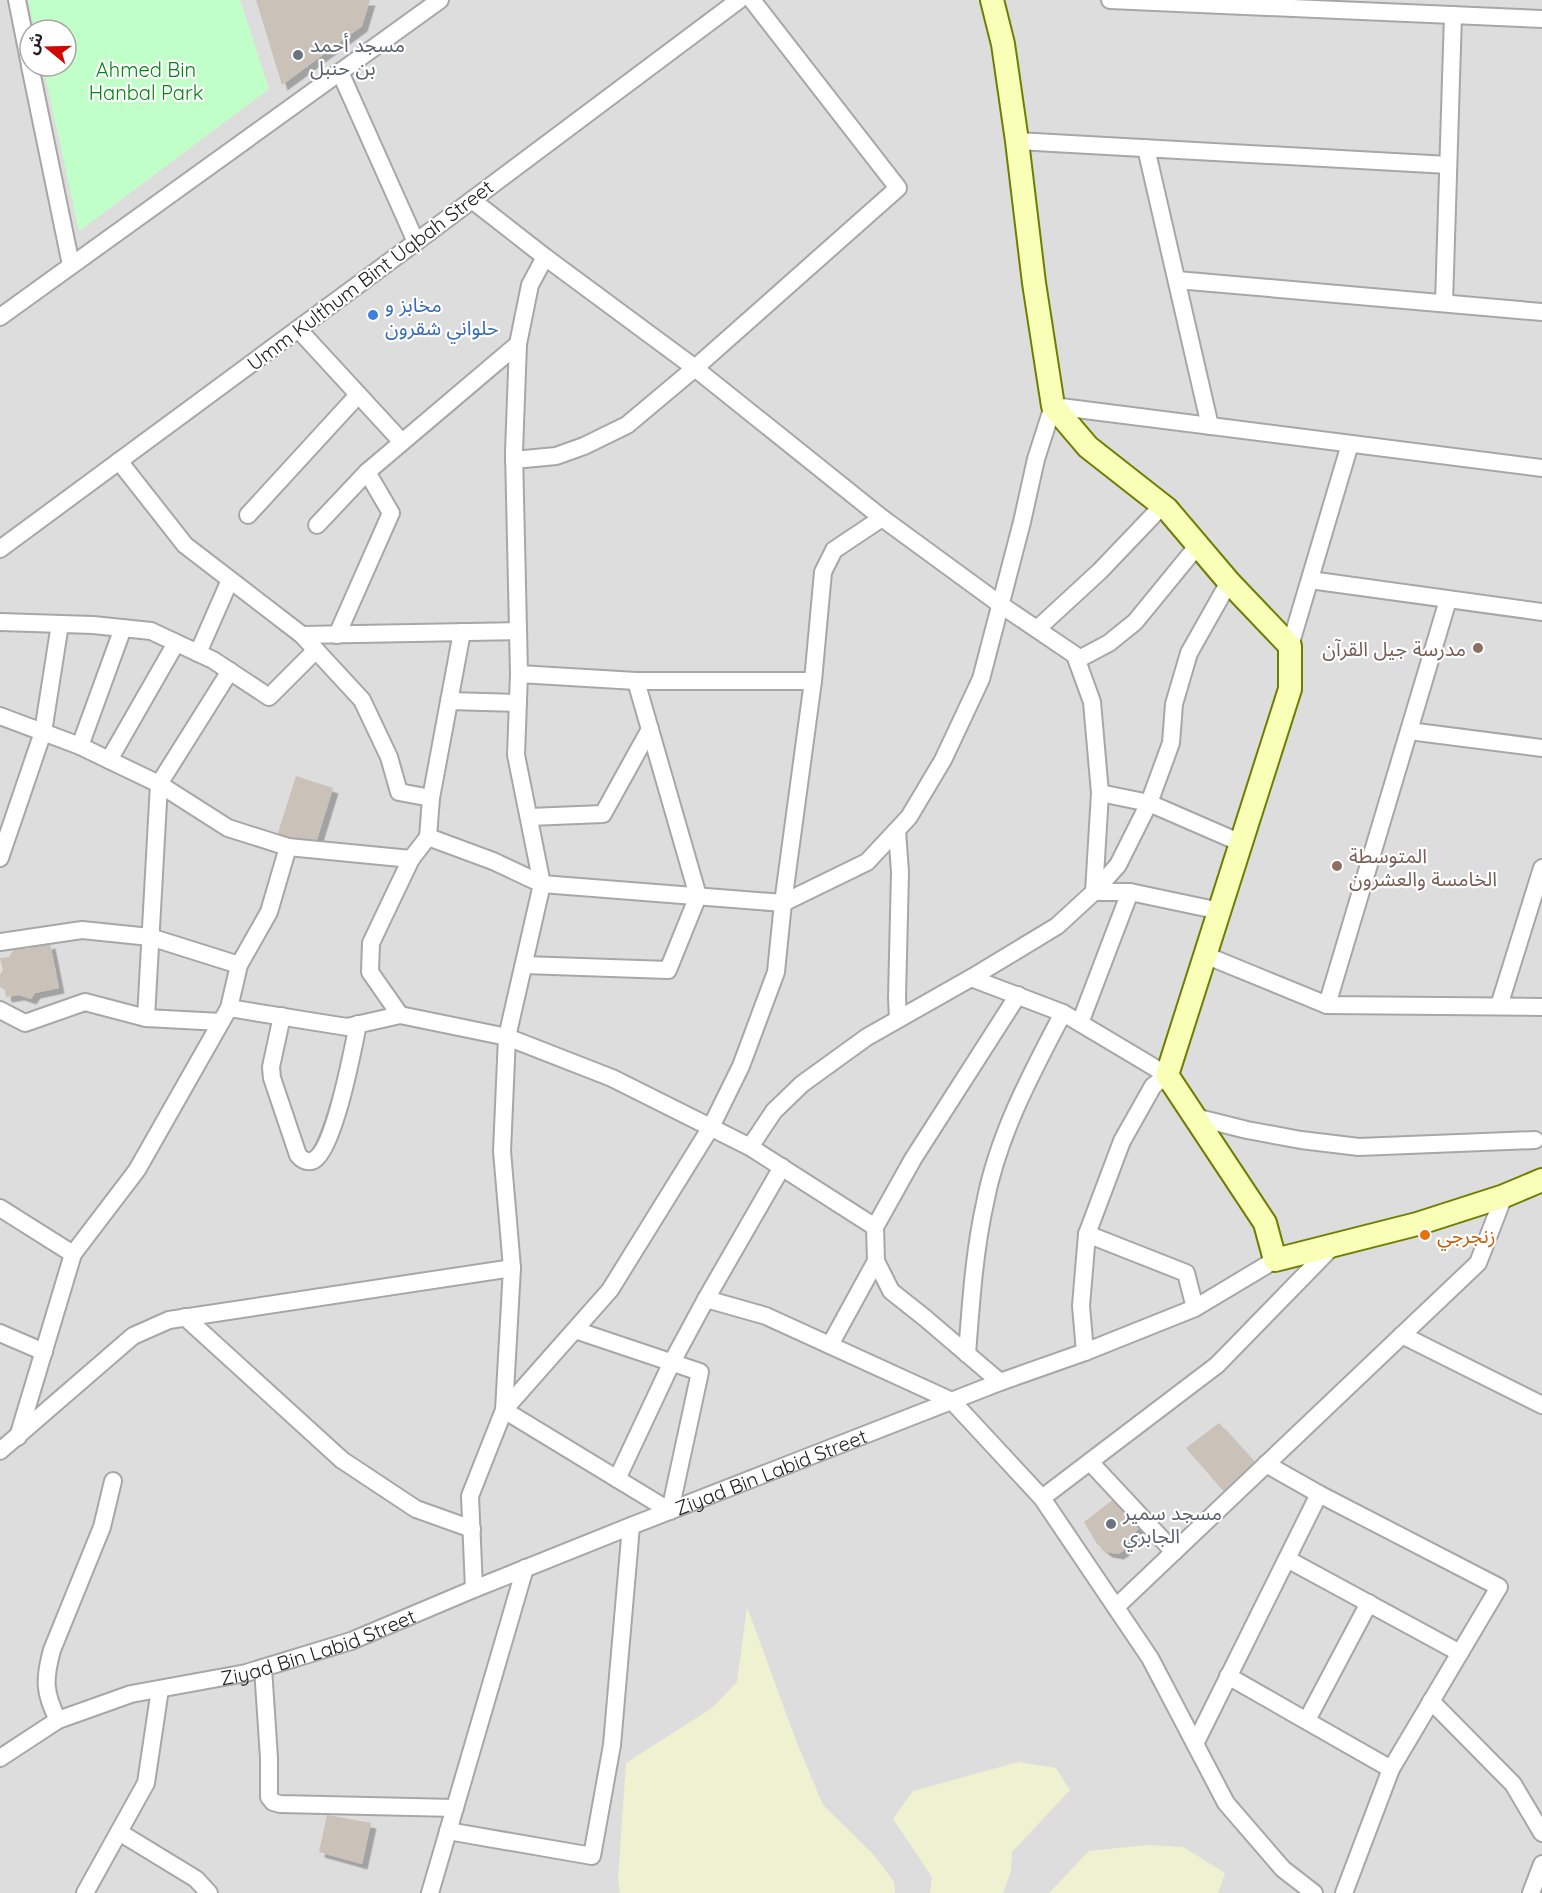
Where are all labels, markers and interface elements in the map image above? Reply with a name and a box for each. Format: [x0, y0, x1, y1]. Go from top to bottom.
north arrow [18, 18, 78, 78]
text: ش [21, 29, 47, 57]
place label: مسجد أحمد بن حنبل [310, 32, 405, 80]
marker: مسجد أحمد بن حنبل [291, 48, 305, 62]
park label: Ahmed Bin Hanbal Park [89, 57, 203, 105]
street label: Umm Kulthum Bint Uqbah Street [242, 174, 498, 376]
place label: مخابز و حلواني شقرون [385, 292, 499, 343]
marker: مخابز و حلواني شقرون [366, 308, 380, 322]
place label: مدرسة جيل القرآن [1322, 636, 1466, 661]
marker: مدرسة جيل القرآن [1471, 641, 1485, 655]
place label: المتوسطة الخامسة والعشرون [1349, 843, 1497, 891]
marker: المتوسطة الخامسة والعشرون [1330, 859, 1344, 873]
place label: زنجرجي [1437, 1223, 1495, 1251]
marker: زنجرجي [1418, 1228, 1432, 1242]
street label: Ziyad Bin Labid Street [671, 1423, 870, 1520]
place label: مسجد سمير الجابري [1122, 1500, 1222, 1551]
marker: مسجد سمير الجابري [1104, 1517, 1118, 1531]
street label: Ziyad Bin Labid Street [218, 1603, 419, 1690]

